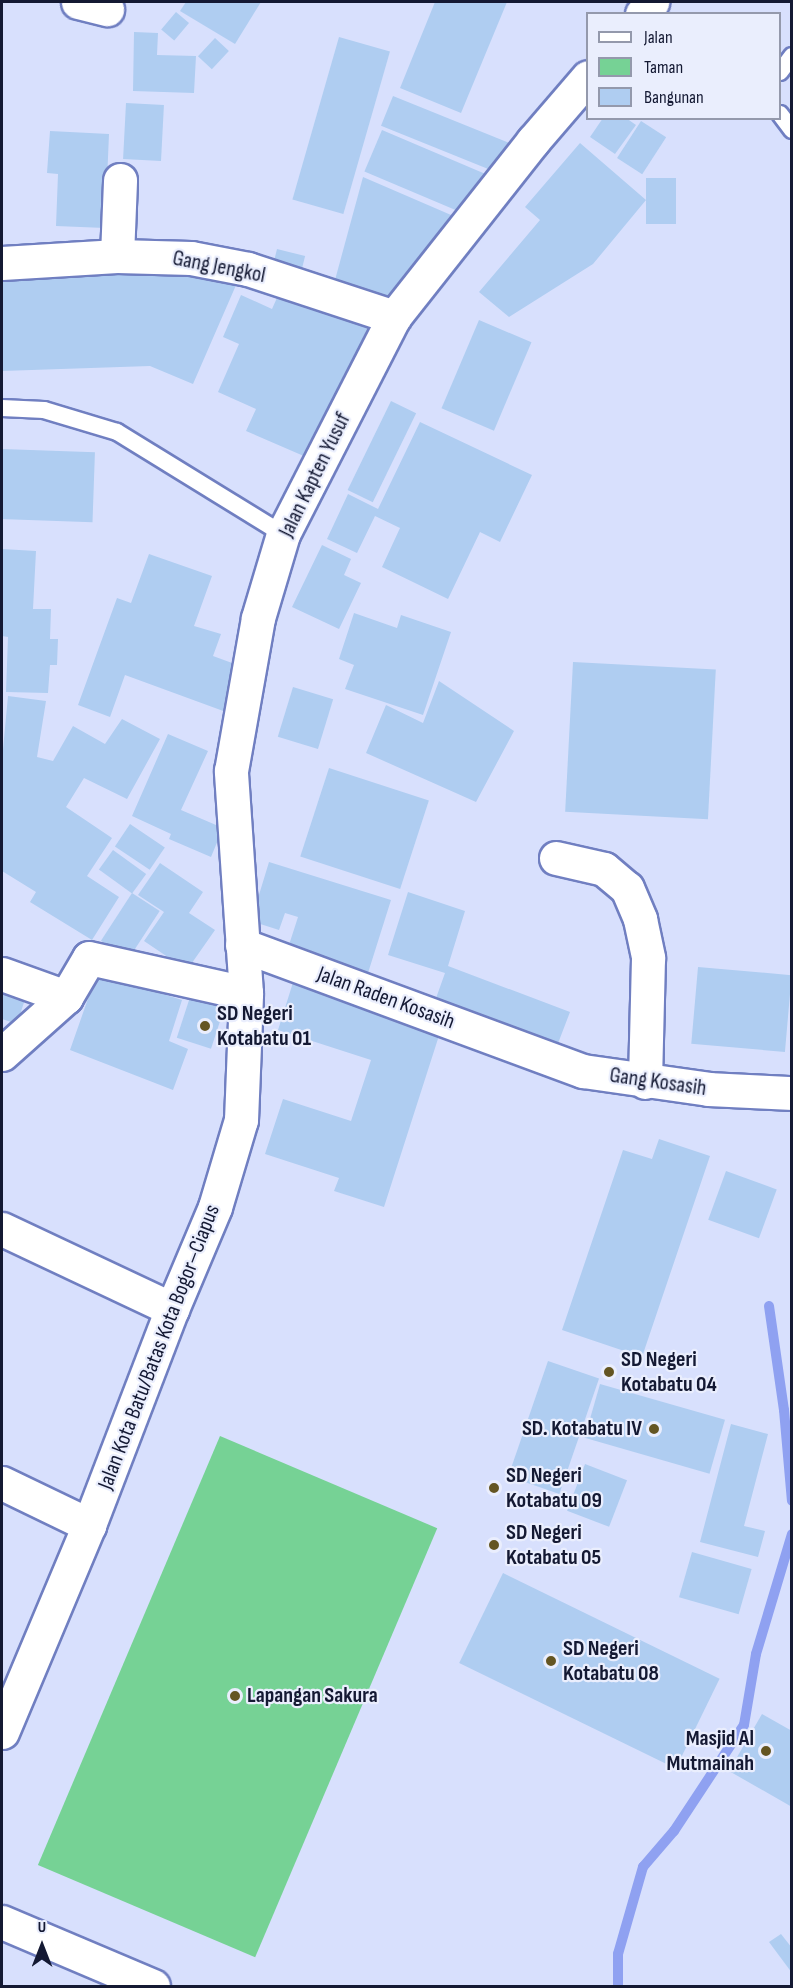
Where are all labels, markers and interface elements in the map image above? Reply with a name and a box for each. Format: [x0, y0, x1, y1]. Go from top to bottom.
legend [586, 12, 781, 120]
text: Jalan [644, 27, 673, 48]
text: Taman [644, 57, 683, 78]
text: Bangunan [644, 87, 704, 108]
street label: Gang Jengkol [170, 245, 268, 289]
street label: Jalan Kapten Yusuf [274, 408, 356, 542]
street label: Jalan Raden Kosasih [314, 961, 458, 1035]
place label: SD Negeri Kotabatu 01 [217, 1000, 311, 1052]
marker: SD Negeri Kotabatu 01 [198, 1019, 212, 1033]
street label: Gang Kosasih [608, 1062, 708, 1102]
street label: Jalan Kota Batu/Batas Kota Bogor–Ciapus [92, 1201, 226, 1493]
place label: SD Negeri Kotabatu 04 [621, 1346, 717, 1398]
marker: SD Negeri Kotabatu 04 [602, 1365, 616, 1379]
place label: SD. Kotabatu IV [522, 1416, 642, 1442]
marker: SD. Kotabatu IV [647, 1422, 661, 1436]
place label: SD Negeri Kotabatu 09 [506, 1462, 602, 1514]
marker: SD Negeri Kotabatu 09 [487, 1481, 501, 1495]
place label: SD Negeri Kotabatu 05 [506, 1519, 601, 1570]
marker: SD Negeri Kotabatu 05 [487, 1538, 501, 1552]
place label: SD Negeri Kotabatu 08 [563, 1635, 659, 1687]
marker: SD Negeri Kotabatu 08 [544, 1654, 558, 1668]
place label: Lapangan Sakura [247, 1683, 378, 1709]
marker: Lapangan Sakura [228, 1689, 242, 1703]
place label: Masjid Al Mutmainah [667, 1725, 754, 1777]
marker: Masjid Al Mutmainah [759, 1744, 773, 1758]
north arrow [12, 1916, 72, 1976]
text: U [38, 1918, 46, 1937]

